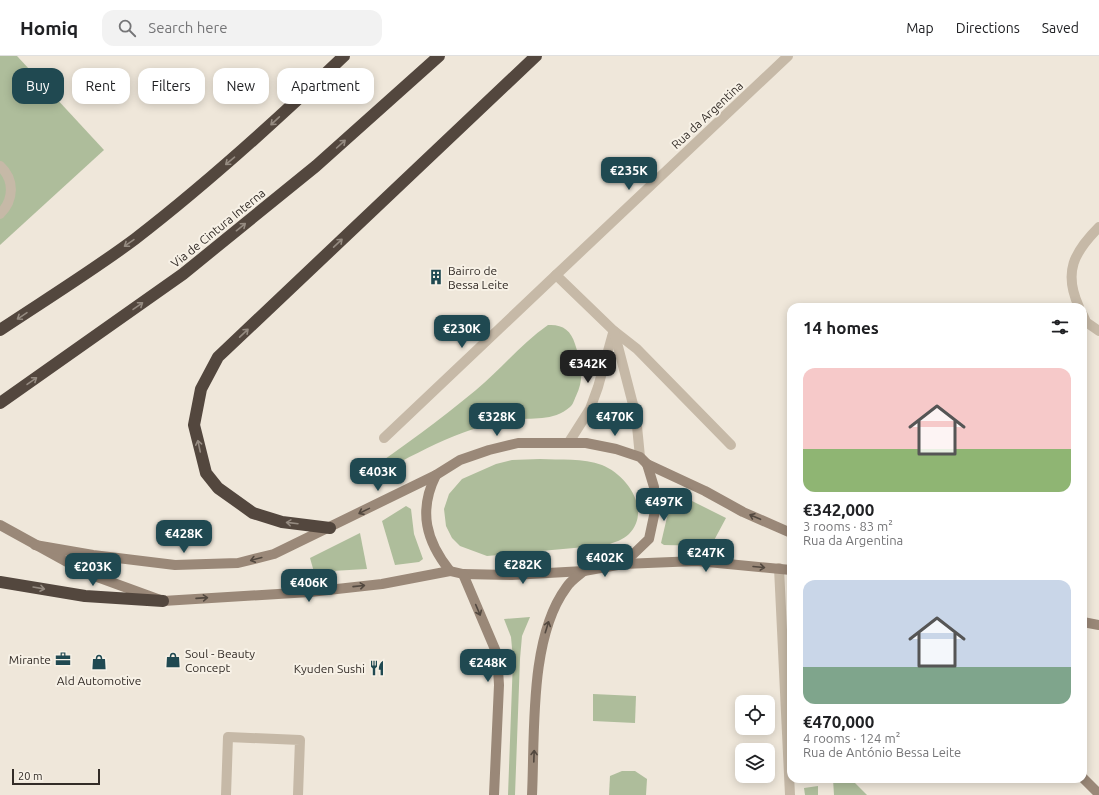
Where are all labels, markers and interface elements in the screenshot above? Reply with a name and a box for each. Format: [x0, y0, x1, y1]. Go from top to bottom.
search box [102, 10, 382, 46]
text: Homiq [20, 17, 78, 39]
icon: search [116, 17, 138, 39]
text: Search here [148, 19, 228, 36]
text: Map [906, 20, 934, 36]
text: Directions [956, 20, 1020, 36]
text: Saved [1042, 20, 1079, 36]
chip: Buy [12, 68, 64, 104]
chip: Rent [72, 68, 130, 104]
chip: Filters [138, 68, 205, 104]
chip: New [213, 68, 269, 104]
chip: Apartment [277, 68, 374, 104]
street label: Rua da Argentina [669, 79, 745, 151]
one-way arrow [270, 117, 281, 126]
one-way arrow [336, 139, 347, 148]
one-way arrow [225, 156, 236, 165]
pin: €235K [601, 157, 657, 191]
text: €235K [610, 163, 648, 177]
street label: Via de Cintura Interna [168, 186, 268, 270]
one-way arrow [236, 222, 247, 231]
one-way arrow [333, 238, 343, 248]
one-way arrow [124, 239, 135, 247]
place label: Bairro de Bessa Leite [448, 264, 509, 291]
building icon: Bairro de Bessa Leite [427, 268, 445, 286]
one-way arrow [133, 302, 144, 310]
one-way arrow [16, 312, 27, 320]
pin: €230K [434, 315, 490, 349]
icon: filters [1049, 316, 1071, 338]
text: 14 homes [803, 318, 879, 337]
text: €230K [443, 321, 481, 335]
one-way arrow [239, 328, 249, 337]
pin: €342K [560, 350, 616, 384]
text: €342K [569, 356, 607, 370]
one-way arrow [26, 377, 37, 385]
icon: home [901, 394, 973, 466]
pin: €328K [469, 403, 525, 437]
pin: €470K [587, 403, 643, 437]
text: €328K [478, 409, 516, 423]
text: €470K [596, 409, 634, 423]
one-way arrow [194, 440, 202, 453]
pin: €403K [350, 458, 406, 492]
text: €403K [359, 464, 397, 478]
pin: €497K [636, 488, 692, 522]
text: €497K [645, 494, 683, 508]
text: €342,000 [803, 500, 874, 519]
one-way arrow [358, 508, 370, 515]
one-way arrow [750, 513, 762, 521]
one-way arrow [286, 519, 299, 527]
text: 3 rooms · 83 m² [803, 519, 893, 533]
pin: €428K [156, 520, 212, 554]
text: €428K [165, 526, 203, 540]
text: Rua da Argentina [803, 533, 903, 547]
pin: €247K [678, 539, 734, 573]
pin: €402K [577, 544, 633, 578]
text: €247K [687, 545, 725, 559]
text: €402K [586, 550, 624, 564]
pin: €282K [495, 551, 551, 585]
pin: €203K [65, 553, 121, 587]
one-way arrow [249, 555, 262, 563]
text: €282K [504, 557, 542, 571]
text: €203K [74, 559, 112, 573]
one-way arrow [752, 563, 765, 570]
pin: €406K [281, 569, 337, 603]
text: €406K [290, 575, 328, 589]
one-way arrow [352, 583, 365, 590]
one-way arrow [32, 584, 45, 592]
one-way arrow [195, 595, 208, 602]
one-way arrow [475, 604, 482, 616]
icon: home [901, 606, 973, 678]
one-way arrow [544, 621, 551, 634]
place label: Soul - Beauty Concept [185, 647, 255, 674]
pin: €248K [460, 649, 516, 683]
office icon: Mirante [54, 650, 72, 668]
shop icon: Soul - Beauty Concept [164, 651, 182, 669]
place label: Mirante [9, 653, 51, 666]
shop icon: Ald Automotive [90, 653, 108, 671]
text: €248K [469, 655, 507, 669]
restaurant icon: Kyuden Sushi [368, 659, 386, 677]
place label: Kyuden Sushi [294, 662, 365, 675]
place label: Ald Automotive [57, 674, 141, 687]
map controls [735, 695, 775, 783]
button: locate [735, 695, 775, 735]
text: €470,000 [803, 712, 874, 731]
text: 4 rooms · 124 m² [803, 731, 900, 745]
button: layers [735, 743, 775, 783]
text: Rua de António Bessa Leite [803, 745, 961, 759]
one-way arrow [530, 750, 538, 763]
scale bar [12, 767, 100, 786]
text: 20 m [18, 770, 42, 782]

